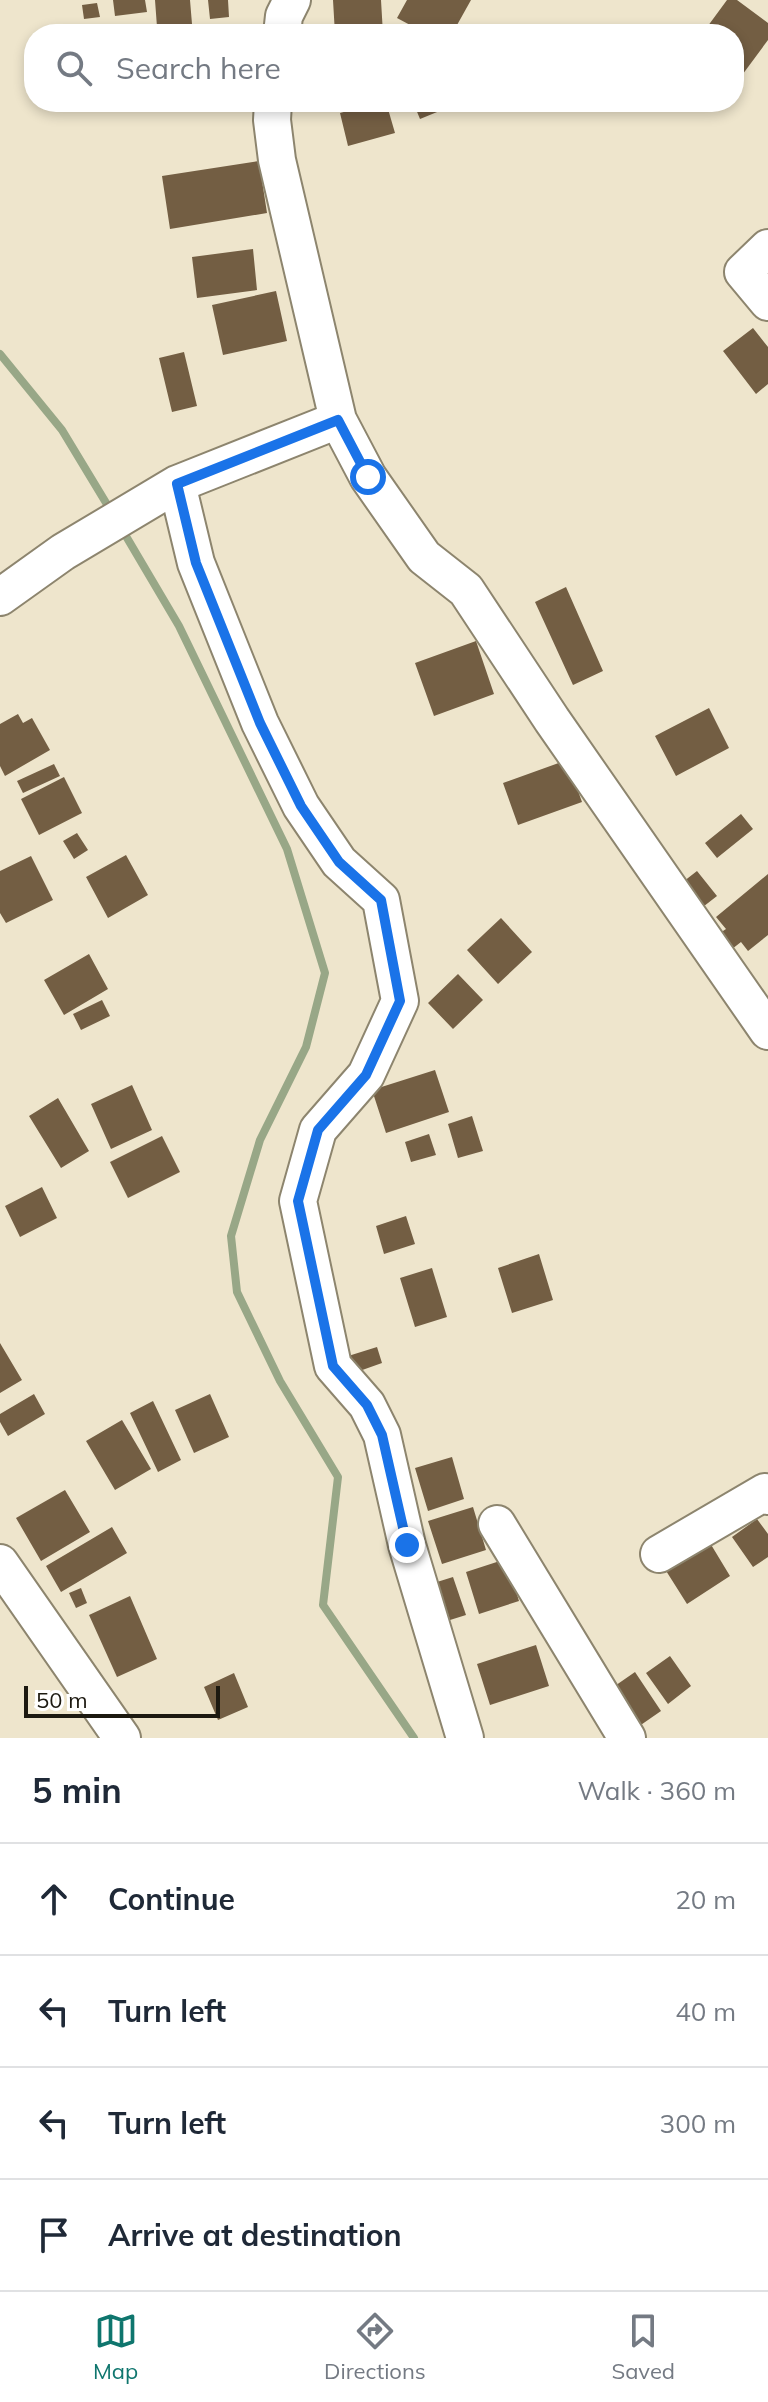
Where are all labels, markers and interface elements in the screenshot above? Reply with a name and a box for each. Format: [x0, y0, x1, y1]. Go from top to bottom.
search box [24, 24, 744, 112]
icon: search [52, 46, 96, 90]
text: Search here [116, 49, 281, 87]
route start [350, 459, 386, 495]
route end [389, 1527, 425, 1563]
scale bar [24, 1682, 220, 1718]
text: 50 m [36, 1686, 87, 1714]
text: 5 min [32, 1769, 122, 1812]
text: Walk · 360 m [577, 1774, 736, 1807]
icon: ahead [32, 1877, 76, 1921]
text: Continue [108, 1880, 235, 1918]
text: 20 m [675, 1883, 736, 1916]
icon: left [32, 1989, 76, 2033]
text: Turn left [108, 1992, 226, 2030]
text: 40 m [675, 1995, 736, 2028]
icon: left [32, 2101, 76, 2145]
text: Turn left [108, 2104, 226, 2142]
text: 300 m [660, 2107, 736, 2140]
icon: arrive [32, 2213, 76, 2257]
text: Arrive at destination [108, 2216, 402, 2254]
tab: Map [93, 2309, 138, 2385]
tab: Directions [324, 2309, 426, 2385]
tab: Saved [612, 2309, 675, 2385]

